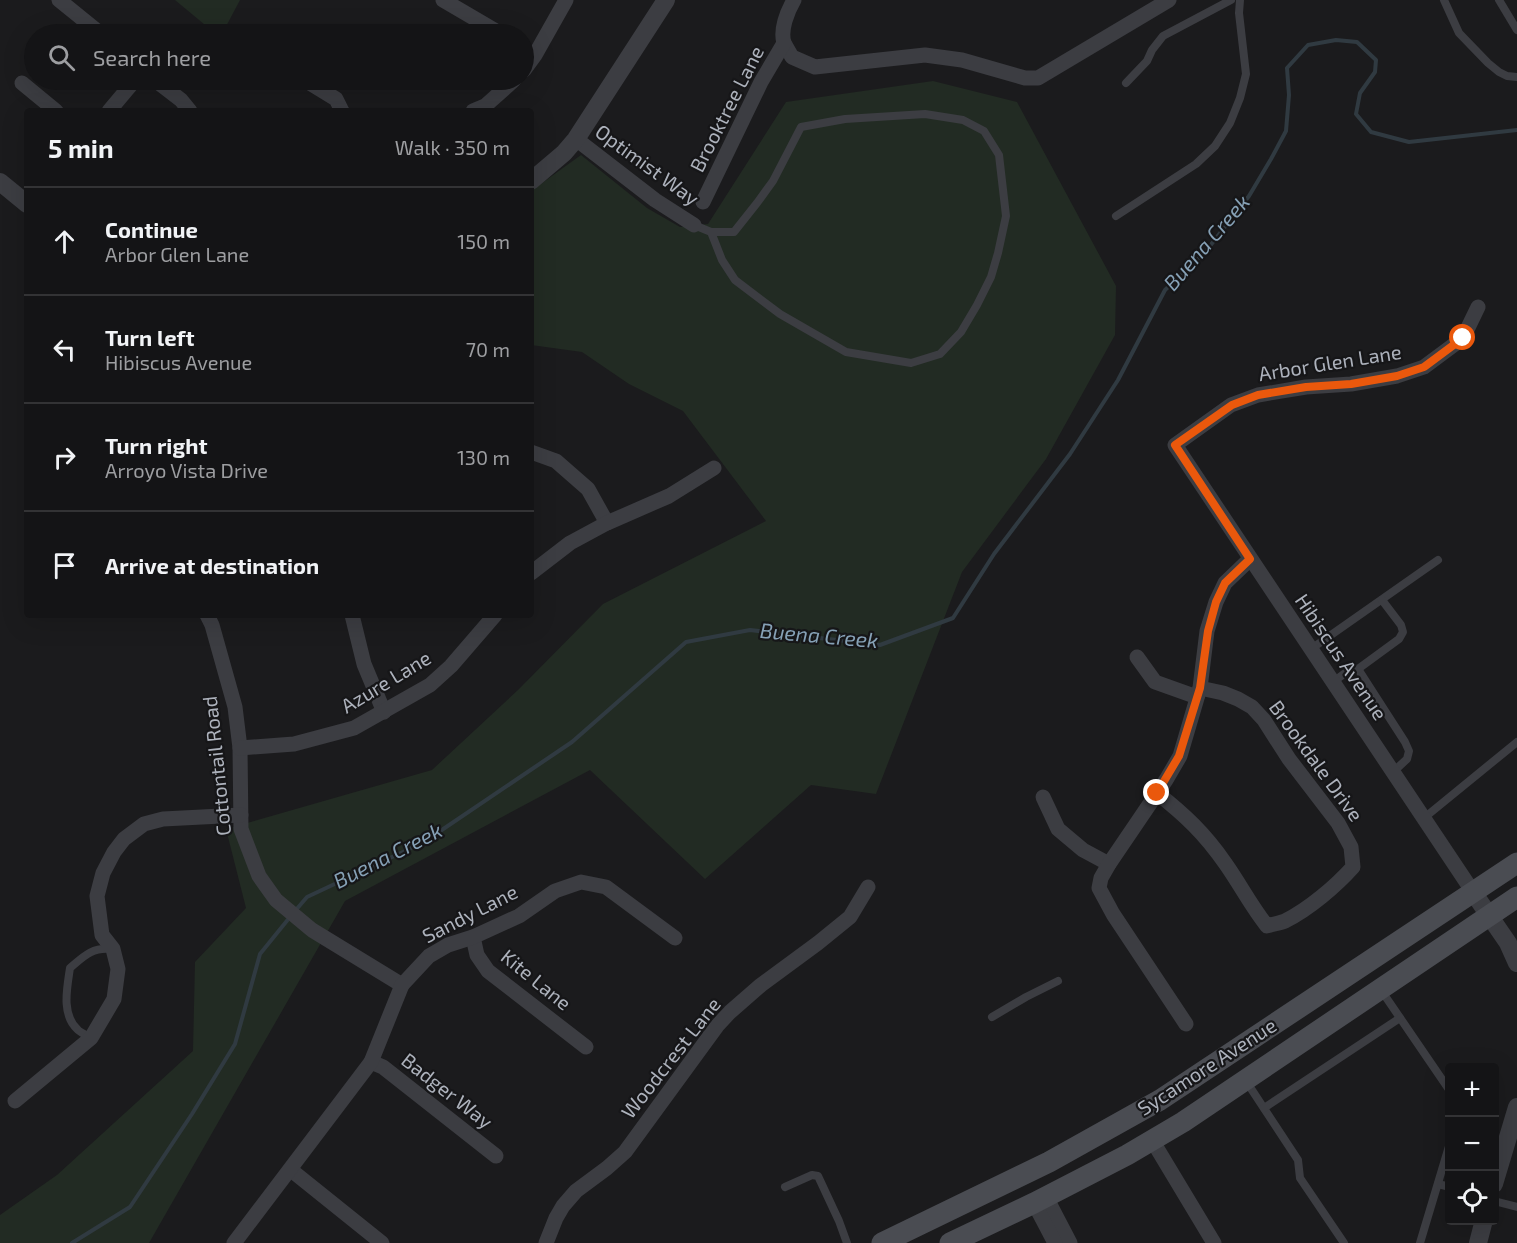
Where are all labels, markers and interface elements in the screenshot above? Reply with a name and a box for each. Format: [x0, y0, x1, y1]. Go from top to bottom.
search box [24, 24, 534, 90]
icon: search [45, 41, 78, 74]
street label: Brooktree Lane [684, 42, 768, 175]
text: Search here [93, 44, 211, 70]
street label: Optimist Way [591, 119, 704, 210]
text: 5 min [48, 132, 114, 163]
text: Walk · 350 m [395, 135, 510, 159]
water label: Buena Creek [1158, 189, 1254, 295]
text: Continue [105, 216, 198, 242]
icon: ahead [48, 225, 81, 258]
text: 150 m [457, 229, 510, 253]
text: Arbor Glen Lane [105, 242, 249, 266]
text: Turn left [105, 324, 194, 350]
route start [1449, 324, 1475, 350]
icon: left [48, 333, 81, 366]
text: 70 m [466, 337, 510, 361]
street label: Arbor Glen Lane [1257, 339, 1403, 385]
text: Hibiscus Avenue [105, 350, 252, 374]
text: Turn right [105, 432, 207, 458]
icon: right [48, 441, 81, 474]
text: 130 m [457, 445, 510, 469]
text: Arroyo Vista Drive [105, 458, 268, 482]
icon: arrive [48, 549, 81, 582]
text: Arrive at destination [105, 552, 319, 578]
street label: Hibiscus Avenue [1291, 589, 1393, 724]
water label: Buena Creek [759, 617, 879, 652]
street label: Azure Lane [336, 645, 435, 717]
street label: Cottontail Road [197, 695, 235, 837]
street label: Brookdale Drive [1265, 695, 1369, 826]
route end [1143, 779, 1169, 805]
water label: Buena Creek [329, 817, 446, 893]
street label: Sandy Lane [418, 879, 521, 947]
street label: Kite Lane [497, 944, 577, 1015]
street label: Woodcrest Lane [616, 992, 725, 1123]
street label: Sycamore Avenue [1133, 1012, 1280, 1120]
street label: Badger Way [397, 1047, 498, 1133]
map controls [1445, 1063, 1499, 1225]
button: + [1445, 1063, 1499, 1117]
button: − [1445, 1117, 1499, 1171]
button: locate [1445, 1171, 1499, 1225]

